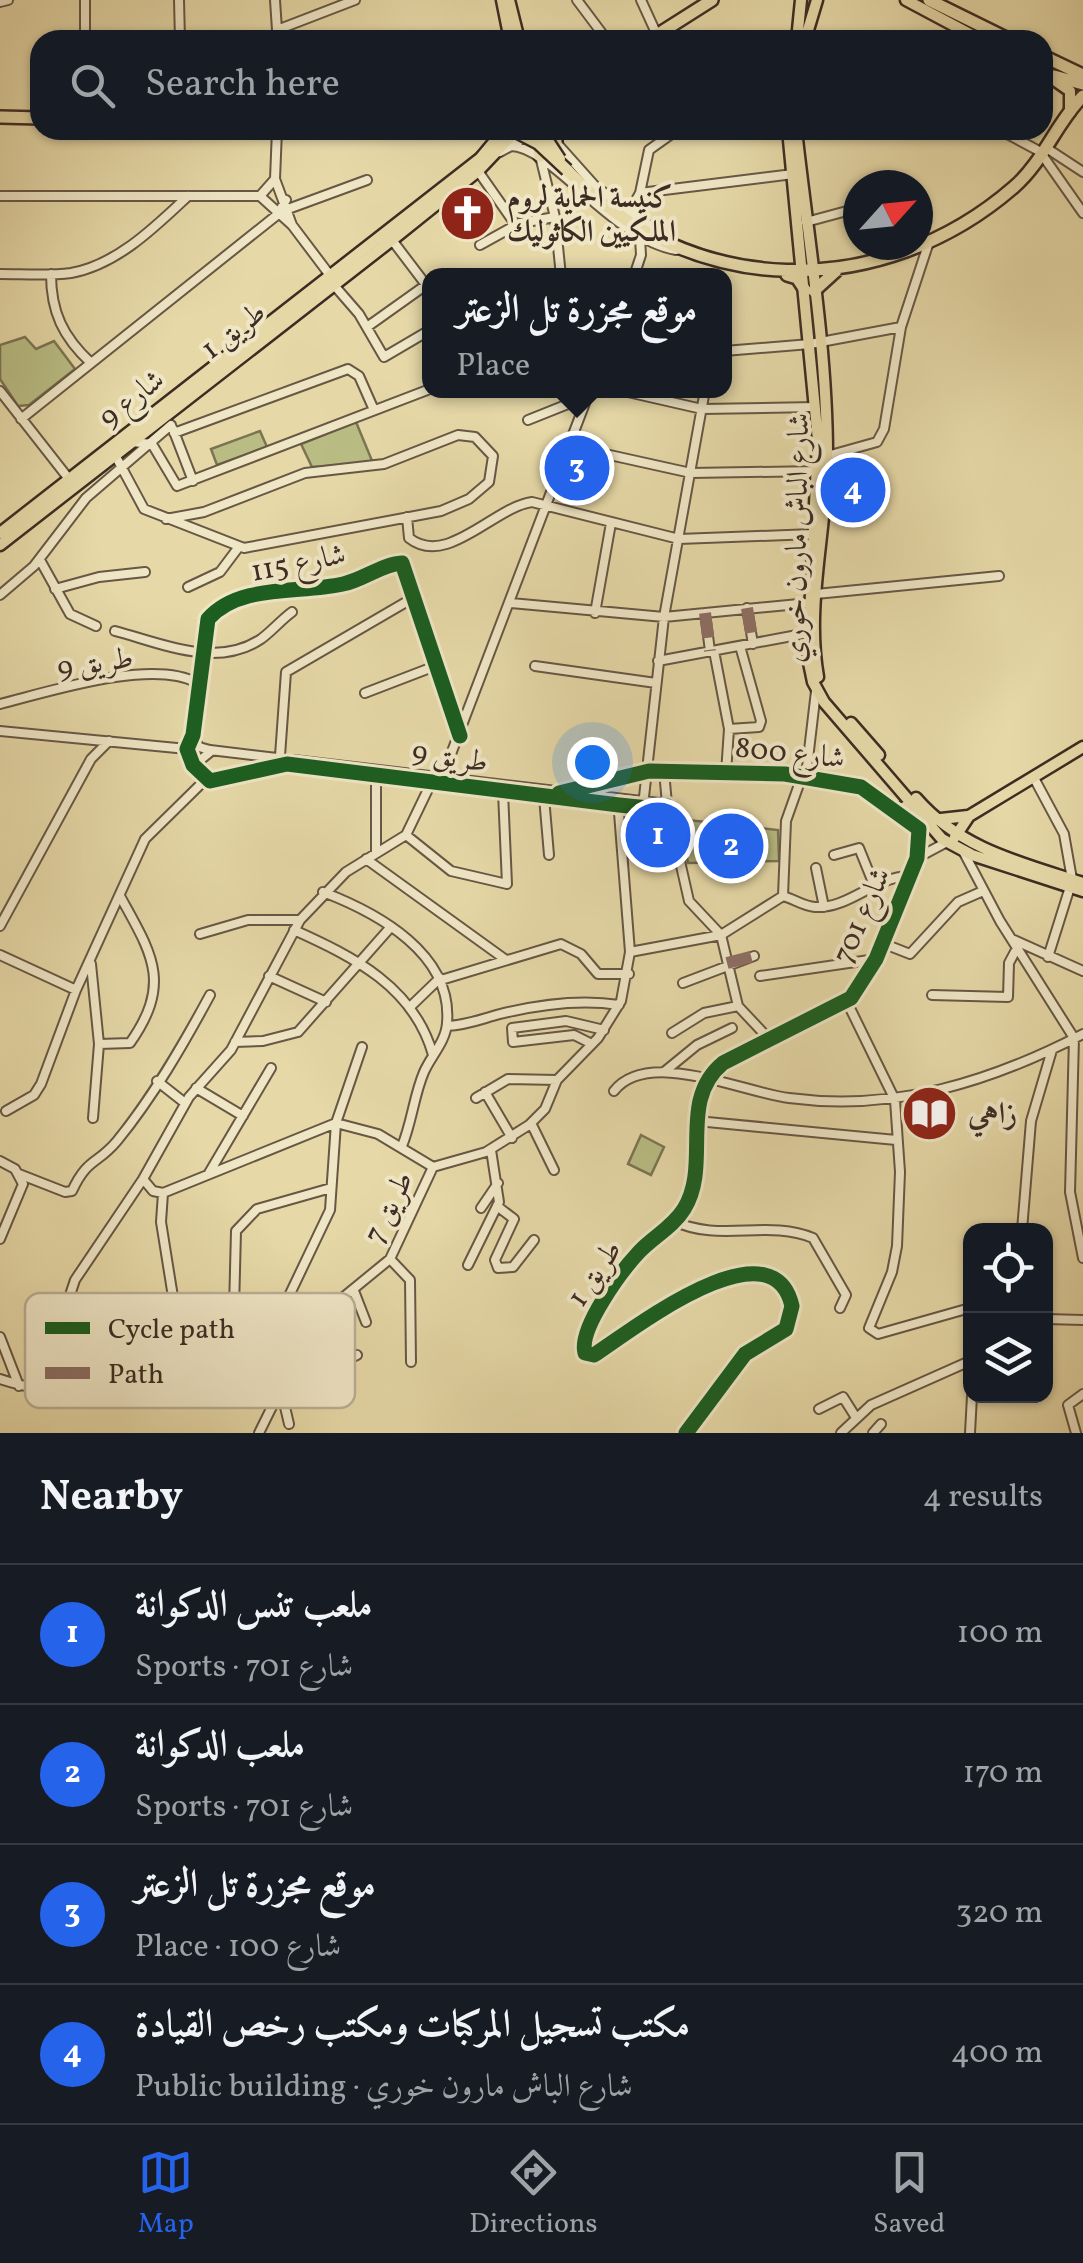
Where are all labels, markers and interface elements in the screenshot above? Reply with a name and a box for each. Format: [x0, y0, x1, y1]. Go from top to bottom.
search box [30, 30, 1053, 140]
icon: search [65, 58, 120, 113]
text: Search here [145, 59, 340, 112]
north arrow [843, 170, 933, 260]
place label: كنيسة الحماية لروم الملكيين الكاثوليك [507, 178, 676, 254]
church icon: كنيسة الحماية لروم الملكيين الكاثوليك [438, 184, 498, 244]
popup [422, 268, 732, 398]
text: موقع مجزرة تل الزعتر [457, 285, 697, 338]
street label: طريق 1 [193, 293, 276, 370]
text: Place [457, 345, 530, 389]
street label: شارع 9 [90, 360, 175, 440]
street label: شارع الباش مارون خوري [775, 413, 823, 664]
pin: 3 [544, 430, 610, 506]
pin: 4 [820, 452, 886, 528]
street label: شارع 115 [247, 534, 350, 596]
street label: طريق 9 [55, 638, 136, 690]
street label: 800 شارع [733, 727, 847, 783]
street label: 9 طريق [409, 731, 491, 785]
your location [567, 737, 618, 788]
pin: 1 [626, 798, 690, 872]
pin: 2 [698, 808, 764, 884]
street label: شارع 701 [823, 861, 904, 971]
library icon: زاهي [899, 1083, 959, 1143]
place label: زاهي [967, 1094, 1017, 1138]
street label: 7 طريق [354, 1165, 425, 1251]
map controls [963, 1223, 1053, 1403]
button: locate [963, 1223, 1053, 1313]
street label: طريق 1 [558, 1232, 633, 1316]
legend [25, 1293, 355, 1408]
text: Cycle path [108, 1311, 235, 1350]
button: layers [963, 1313, 1053, 1403]
text: Path [108, 1356, 164, 1395]
text: Nearby [40, 1469, 183, 1528]
text: 4 results [923, 1476, 1043, 1520]
text: ملعب تنس الدكوانة [135, 1580, 372, 1633]
text: 1 [66, 1612, 79, 1656]
text: 100 m [957, 1612, 1043, 1656]
text: Sports · شارع 701 [135, 1646, 353, 1690]
text: ملعب الدكوانة [135, 1720, 305, 1773]
text: 2 [64, 1752, 81, 1796]
text: 170 m [962, 1752, 1043, 1796]
text: Sports · شارع 701 [135, 1786, 353, 1830]
text: موقع مجزرة تل الزعتر [135, 1860, 376, 1913]
text: 3 [64, 1892, 81, 1936]
text: 320 m [956, 1892, 1043, 1936]
text: Place · شارع 100 [135, 1926, 341, 1970]
text: مكتب تسجيل المركبات ومكتب رخص القيادة [135, 2000, 690, 2053]
text: 4 [63, 2032, 82, 2076]
text: 400 m [951, 2032, 1043, 2076]
text: Public building · شارع الباش مارون خوري [135, 2066, 633, 2110]
tab: Map [138, 2145, 194, 2244]
tab: Directions [469, 2145, 598, 2244]
tab: Saved [873, 2145, 945, 2244]

